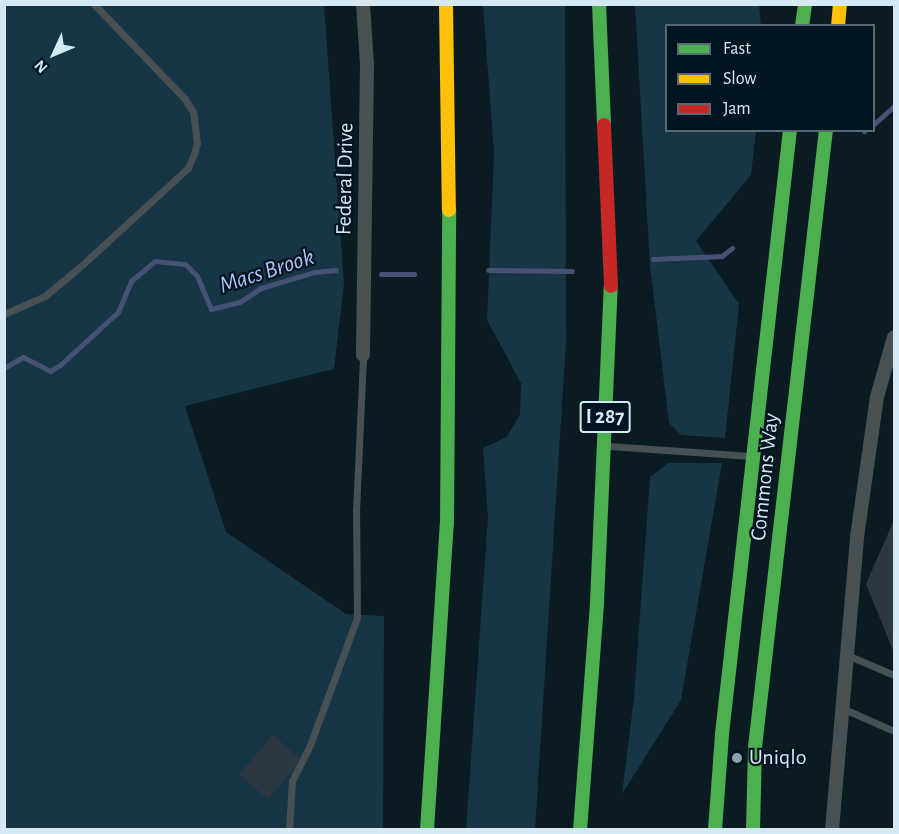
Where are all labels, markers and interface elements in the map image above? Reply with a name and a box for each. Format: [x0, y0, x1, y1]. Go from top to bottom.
north arrow [24, 24, 84, 84]
legend [665, 24, 875, 132]
text: Fast [723, 40, 751, 58]
text: N [31, 57, 51, 76]
text: Slow [723, 70, 756, 88]
text: Jam [723, 100, 751, 118]
street label: Federal Drive [331, 123, 359, 235]
water label: Macs Brook [216, 243, 318, 301]
road number: I 287 [580, 399, 630, 435]
street label: Commons Way [745, 412, 785, 542]
place label: Uniqlo [749, 745, 806, 771]
marker: Uniqlo [730, 751, 744, 765]

